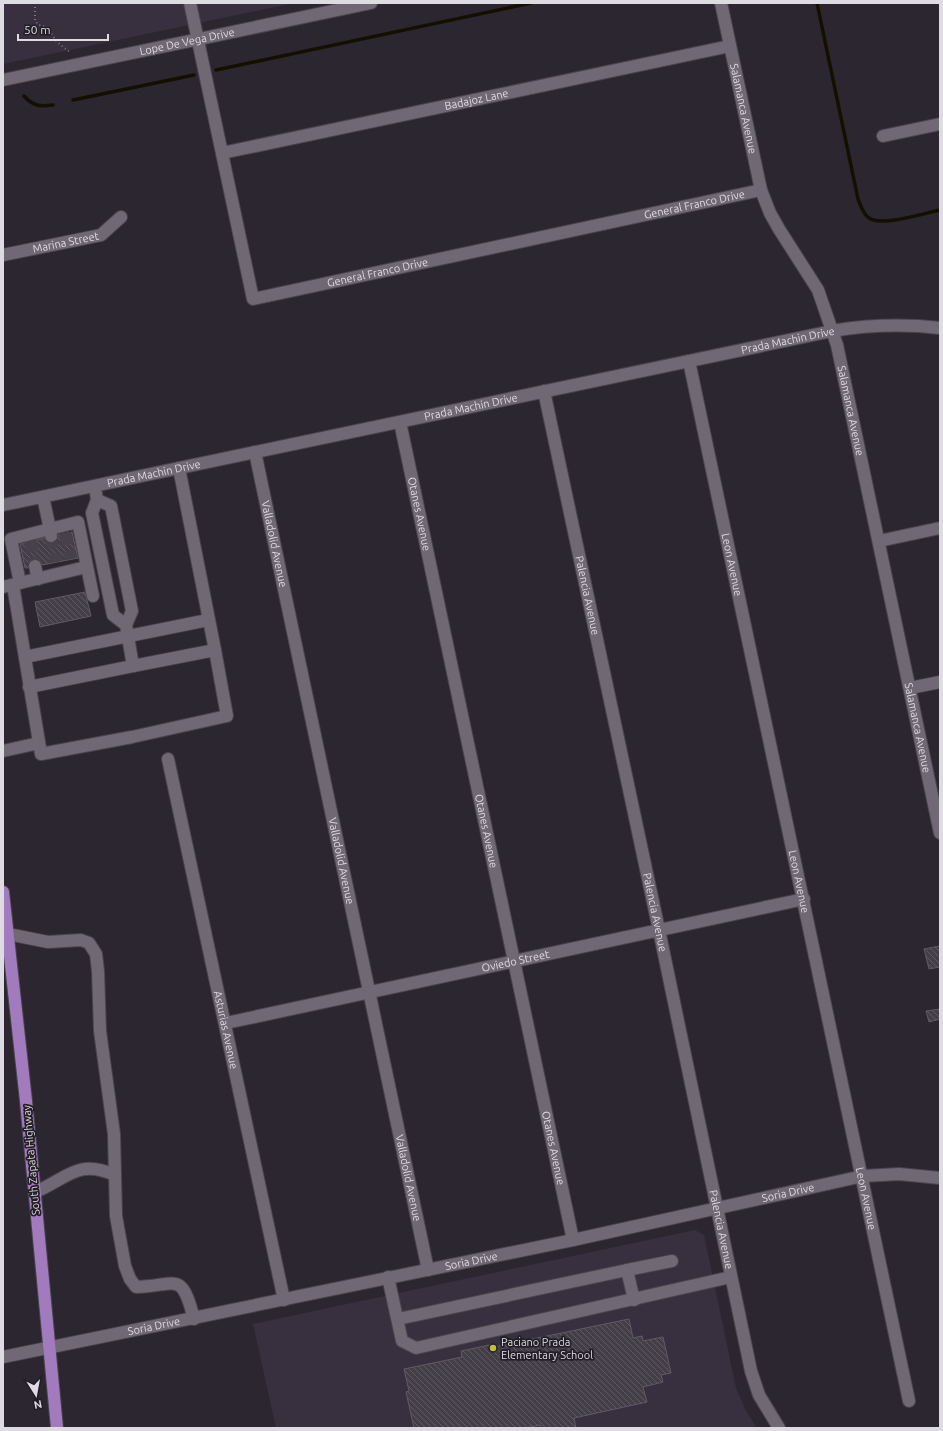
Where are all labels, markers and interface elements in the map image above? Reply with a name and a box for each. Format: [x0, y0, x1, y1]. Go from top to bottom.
scale bar [18, 16, 108, 42]
text: 50 m [24, 23, 51, 36]
street label: Lope De Vega Drive [138, 26, 236, 57]
street label: Salamanca Avenue [728, 62, 759, 155]
street label: Badajoz Lane [443, 87, 509, 112]
street label: General Franco Drive [643, 188, 746, 221]
street label: Marina Street [32, 229, 101, 255]
street label: General Franco Drive [326, 256, 429, 289]
street label: Prada Machin Drive [740, 325, 836, 356]
street label: Salamanca Avenue [836, 365, 866, 457]
street label: Prada Machin Drive [423, 391, 519, 422]
street label: Prada Machin Drive [106, 458, 202, 489]
street label: Otanes Avenue [406, 476, 433, 552]
street label: Valladolid Avenue [259, 499, 289, 588]
street label: Leon Avenue [720, 532, 745, 597]
street label: Palencia Avenue [573, 555, 602, 636]
street label: Salamanca Avenue [902, 682, 933, 774]
street label: Otanes Avenue [473, 793, 500, 869]
street label: Valladolid Avenue [326, 816, 357, 905]
street label: Leon Avenue [787, 849, 812, 914]
street label: Palencia Avenue [641, 872, 669, 953]
street label: Oviedo Street [481, 948, 551, 974]
street label: Asturias Avenue [212, 990, 240, 1070]
street label: South Zapata Highway [20, 1104, 42, 1216]
street label: Otanes Avenue [540, 1110, 567, 1186]
street label: Valladolid Avenue [394, 1133, 424, 1222]
street label: Leon Avenue [854, 1166, 879, 1231]
street label: Soria Drive [761, 1181, 815, 1204]
street label: Palencia Avenue [707, 1189, 736, 1270]
street label: Soria Drive [444, 1250, 499, 1272]
street label: Soria Drive [127, 1315, 181, 1337]
place label: Paciano Prada Elementary School [501, 1336, 593, 1361]
marker: Paciano Prada Elementary School [488, 1343, 498, 1353]
north arrow [16, 1375, 56, 1415]
text: N [33, 1398, 43, 1411]

